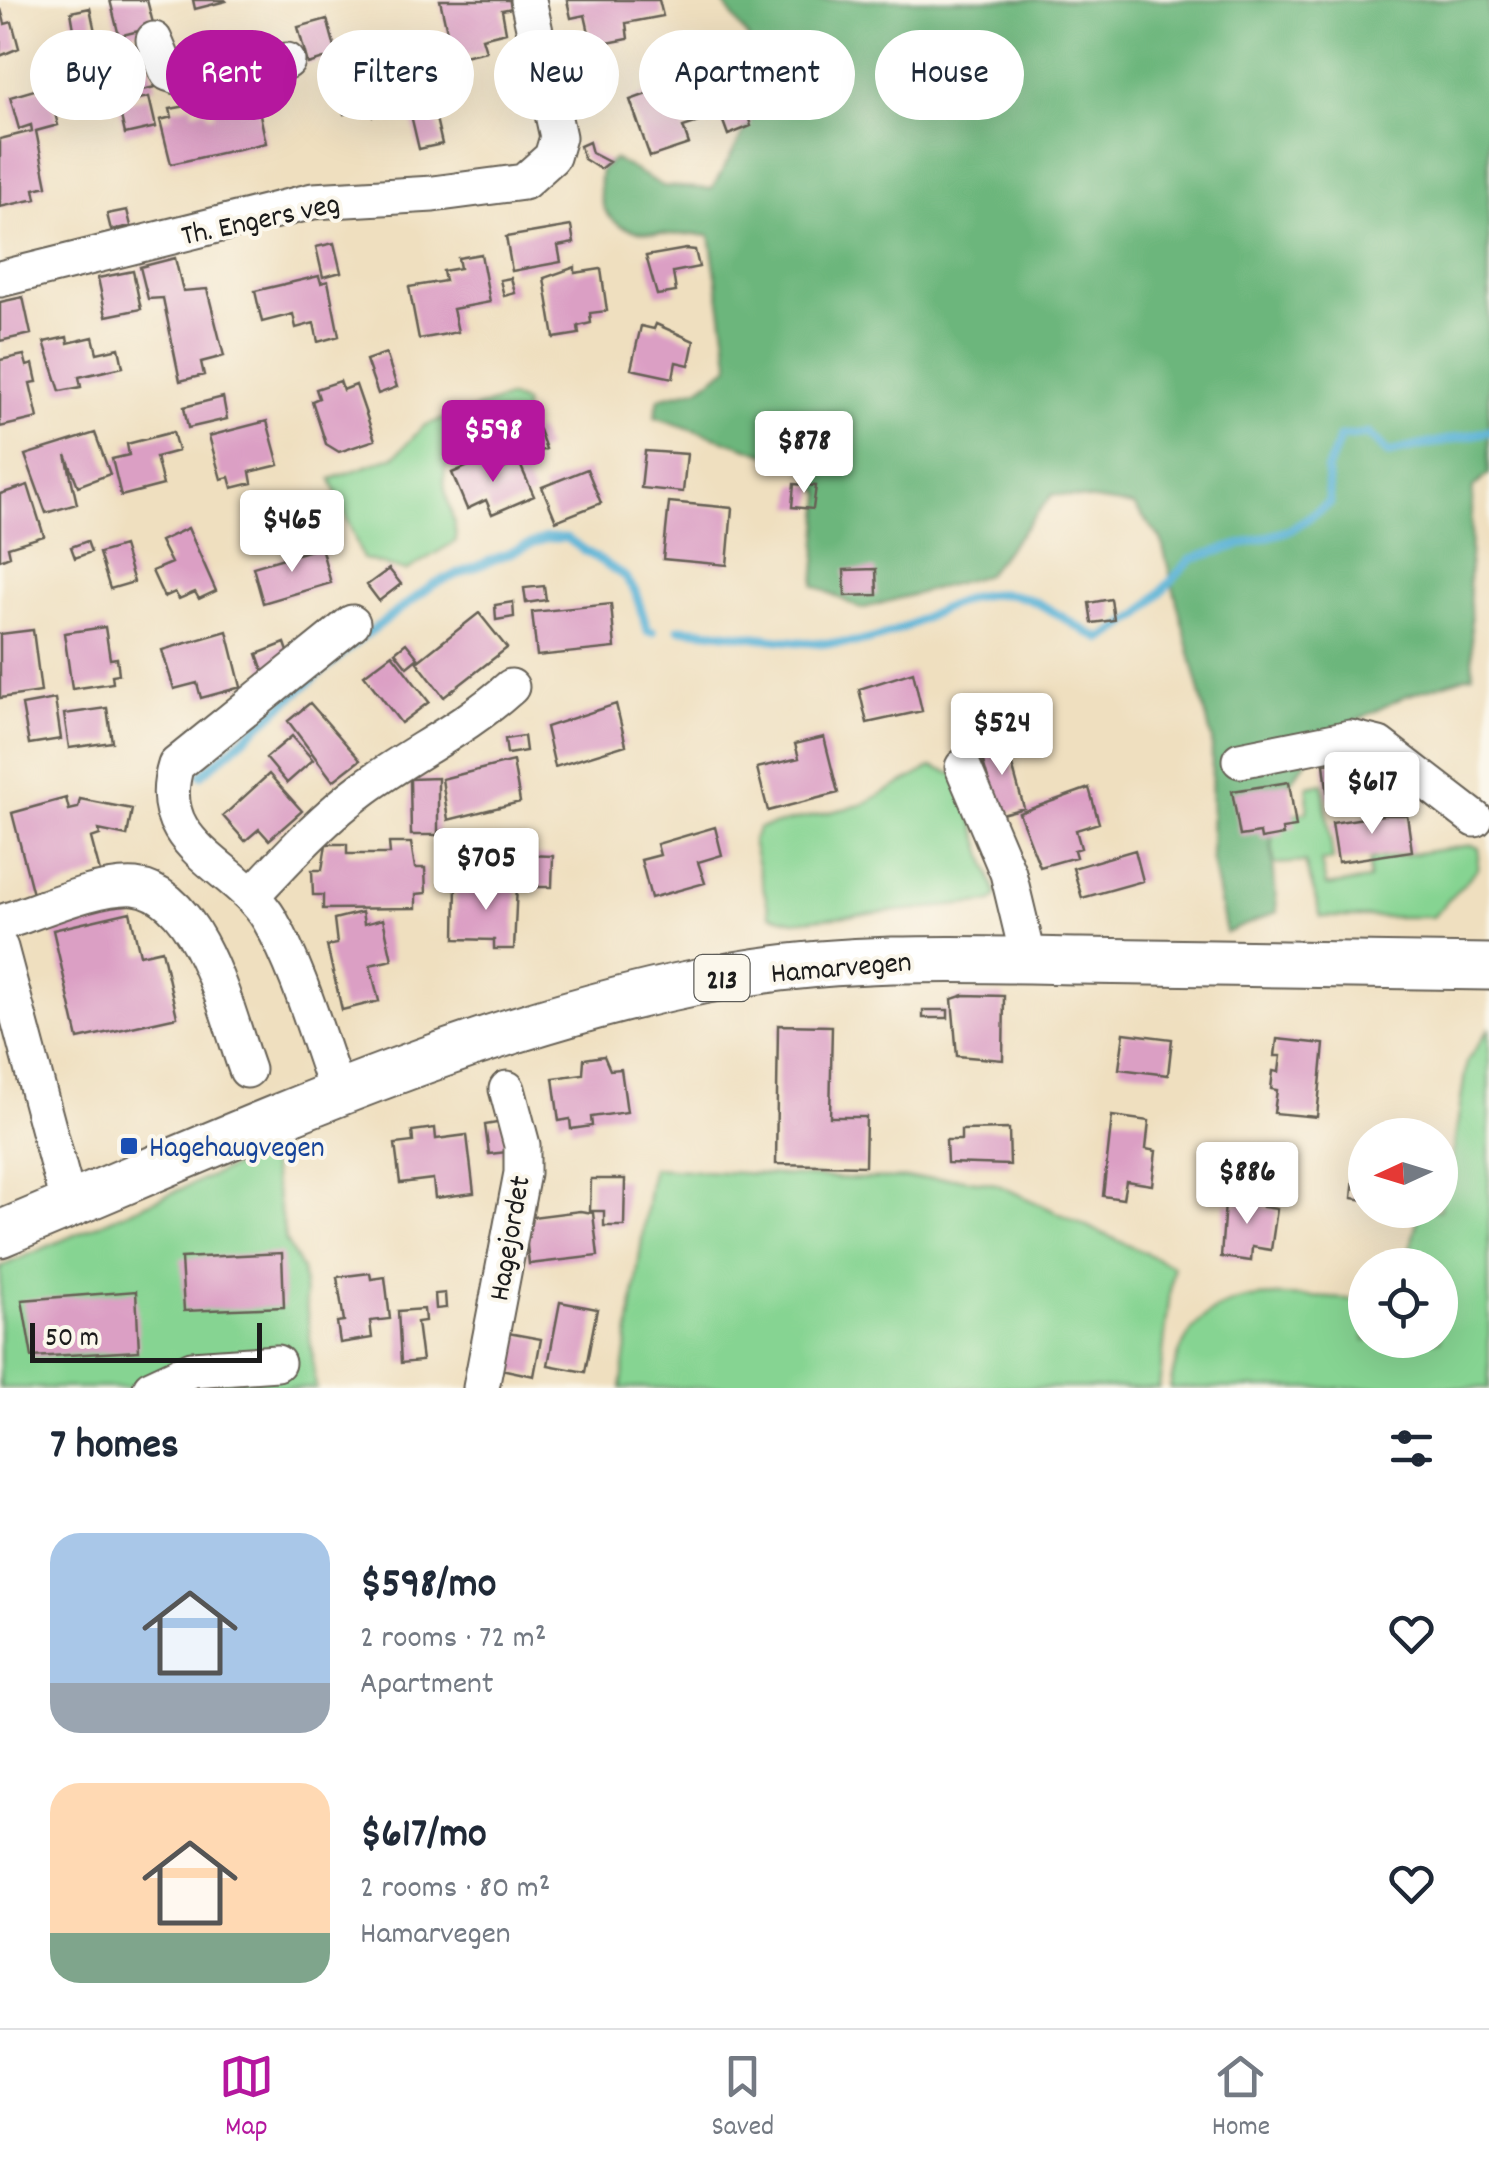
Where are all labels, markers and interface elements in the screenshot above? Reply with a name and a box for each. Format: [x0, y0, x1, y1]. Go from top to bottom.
chip: Buy [30, 30, 146, 120]
chip: Rent [166, 30, 297, 120]
chip: Filters [317, 30, 474, 120]
chip: New [494, 30, 619, 120]
chip: Apartment [639, 30, 855, 120]
chip: House [875, 30, 1024, 120]
street label: Th. Engers veg [178, 185, 344, 260]
pin: $598 [434, 400, 552, 485]
text: $598 [464, 409, 522, 455]
pin: $878 [745, 411, 863, 496]
text: $878 [777, 420, 831, 466]
pin: $465 [233, 490, 351, 575]
text: $465 [262, 499, 322, 545]
pin: $524 [943, 693, 1061, 778]
text: $524 [973, 702, 1031, 748]
pin: $617 [1313, 752, 1431, 837]
text: $617 [1346, 761, 1398, 807]
pin: $705 [427, 828, 545, 913]
text: $705 [456, 837, 516, 883]
street label: Hamarvegen [769, 943, 914, 998]
road number: 213 [694, 955, 750, 1001]
north arrow [1348, 1118, 1458, 1228]
map controls [1348, 1118, 1458, 1358]
place label: Hagehaugvegen [149, 1129, 325, 1172]
marker: Hagehaugvegen [118, 1135, 140, 1157]
pin: $886 [1188, 1142, 1306, 1227]
text: $886 [1218, 1151, 1276, 1197]
street label: Hagejordet [480, 1173, 545, 1305]
button: locate [1348, 1248, 1458, 1358]
scale bar [30, 1318, 262, 1362]
text: 50 m [45, 1320, 99, 1360]
text: 7 homes [50, 1418, 179, 1478]
icon: filters [1384, 1421, 1439, 1476]
text: $598/mo [360, 1557, 496, 1617]
icon: home [130, 1573, 250, 1693]
icon: heart [1384, 1606, 1439, 1661]
text: 2 rooms · 72 m² [360, 1617, 546, 1663]
text: Apartment [360, 1663, 494, 1709]
text: $617/mo [360, 1807, 487, 1867]
icon: home [130, 1823, 250, 1943]
icon: heart [1384, 1856, 1439, 1911]
text: 2 rooms · 80 m² [360, 1867, 550, 1913]
text: Hamarvegen [360, 1913, 511, 1959]
tab: Map [219, 2049, 274, 2149]
tab: Saved [712, 2049, 774, 2149]
tab: Home [1212, 2049, 1270, 2149]

